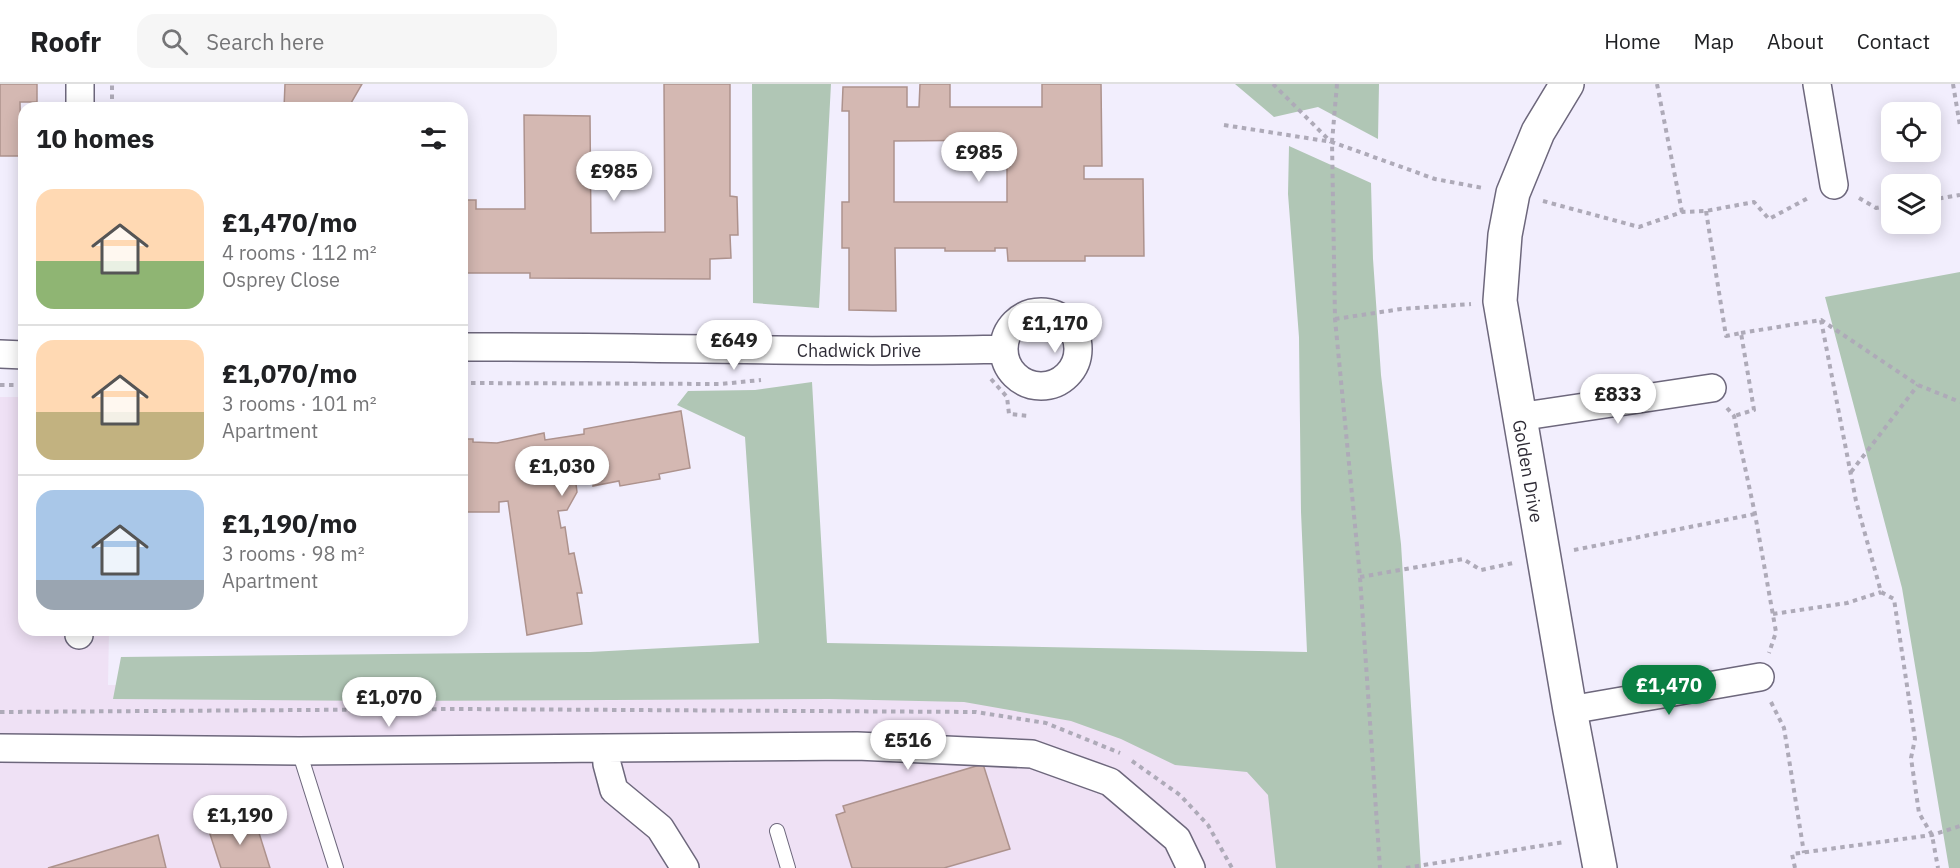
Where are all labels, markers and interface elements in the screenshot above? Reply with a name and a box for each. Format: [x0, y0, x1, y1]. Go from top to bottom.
search box [137, 14, 557, 68]
text: Roofr [30, 23, 101, 60]
icon: search [158, 25, 191, 58]
text: Search here [206, 27, 324, 56]
text: Home [1604, 27, 1661, 55]
text: Map [1694, 27, 1734, 55]
text: About [1767, 27, 1824, 55]
text: Contact [1857, 27, 1930, 55]
map controls [1881, 102, 1941, 234]
button: locate [1881, 102, 1941, 162]
text: 10 homes [36, 121, 154, 155]
icon: filters [417, 122, 450, 155]
pin: £985 [943, 132, 1015, 183]
text: £985 [955, 138, 1003, 165]
pin: £985 [578, 151, 650, 202]
text: £985 [590, 157, 638, 184]
button: layers [1881, 174, 1941, 234]
text: £1,470/mo [222, 205, 357, 239]
icon: home [84, 213, 156, 285]
text: 4 rooms · 112 m² [222, 239, 377, 266]
text: Osprey Close [222, 266, 340, 293]
pin: £1,170 [1006, 303, 1104, 354]
text: £1,170 [1022, 309, 1088, 336]
pin: £649 [698, 320, 770, 371]
text: £649 [710, 326, 758, 353]
street label: Chadwick Drive [797, 339, 921, 362]
text: £1,070/mo [222, 356, 357, 390]
icon: home [84, 364, 156, 436]
pin: £833 [1582, 374, 1654, 425]
text: £833 [1594, 380, 1642, 407]
text: 3 rooms · 101 m² [222, 390, 377, 417]
text: Apartment [222, 417, 318, 444]
street label: Golden Drive [1508, 418, 1548, 524]
pin: £1,030 [513, 446, 611, 497]
text: £1,030 [529, 452, 595, 479]
text: £1,190/mo [222, 506, 357, 540]
icon: home [84, 514, 156, 586]
text: 3 rooms · 98 m² [222, 540, 365, 567]
text: Apartment [222, 567, 318, 594]
pin: £1,470 [1620, 665, 1718, 716]
text: £1,470 [1636, 671, 1702, 698]
pin: £1,070 [340, 677, 438, 728]
text: £1,070 [356, 683, 422, 710]
pin: £516 [872, 720, 944, 771]
text: £516 [884, 726, 932, 753]
pin: £1,190 [191, 795, 289, 846]
text: £1,190 [207, 801, 273, 828]

